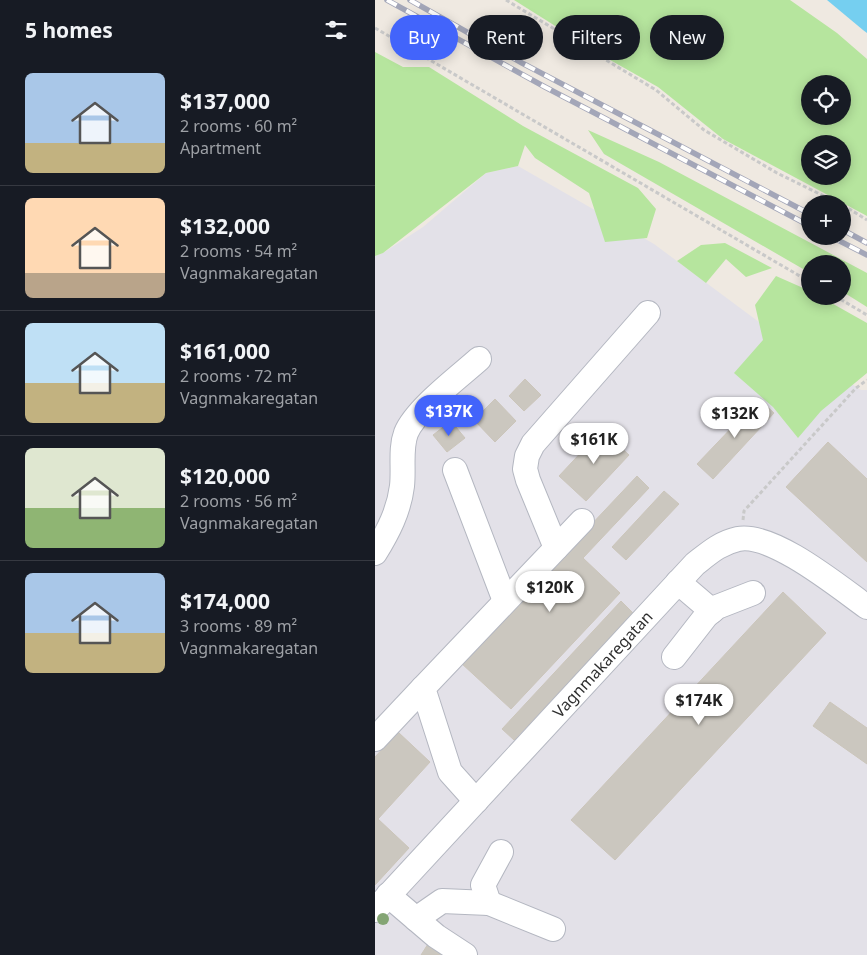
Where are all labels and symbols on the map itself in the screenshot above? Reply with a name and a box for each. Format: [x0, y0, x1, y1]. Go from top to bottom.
pin: $137K [414, 394, 484, 437]
pin: $132K [700, 396, 770, 439]
pin: $161K [559, 422, 629, 465]
pin: $120K [515, 570, 585, 613]
street label: Vagnmakaregatan [547, 606, 657, 722]
pin: $174K [664, 684, 734, 726]

